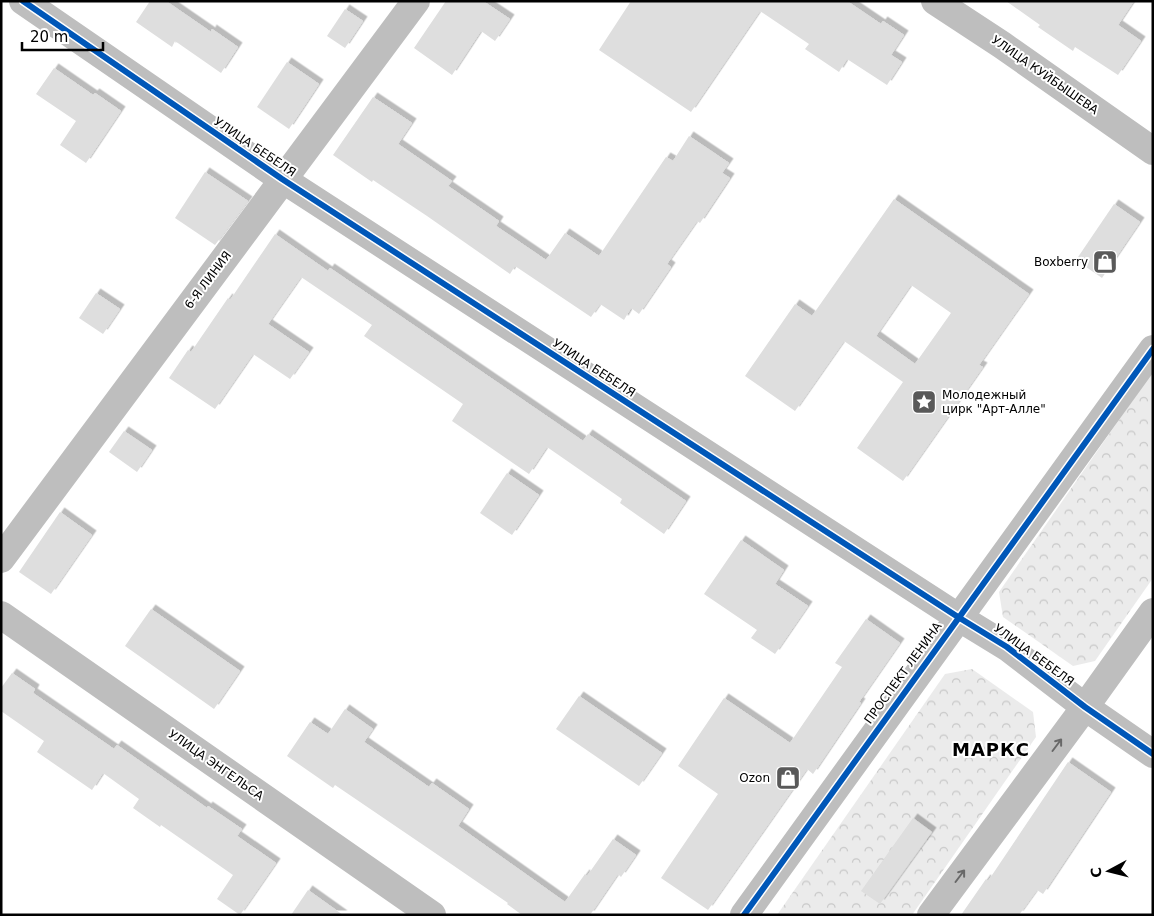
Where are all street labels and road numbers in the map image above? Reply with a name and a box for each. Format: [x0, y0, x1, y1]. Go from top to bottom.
street label: УЛИЦА КУЙБЫШЕВА [989, 32, 1102, 118]
street label: УЛИЦА БЕБЕЛЯ [211, 114, 299, 180]
street label: 6-Я ЛИНИЯ [182, 248, 234, 312]
street label: УЛИЦА БЕБЕЛЯ [550, 336, 638, 400]
street label: ПРОСПЕКТ ЛЕНИНА [861, 619, 945, 727]
street label: УЛИЦА БЕБЕЛЯ [991, 621, 1077, 689]
street label: УЛИЦА ЭНГЕЛЬСА [166, 727, 267, 804]

